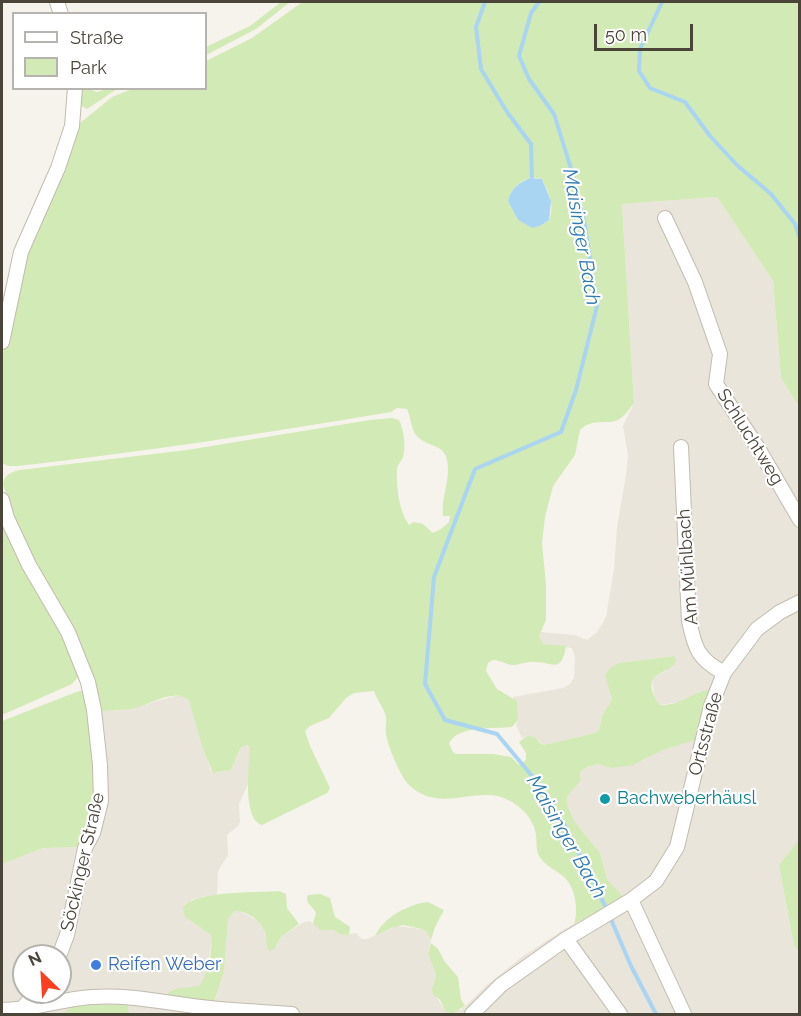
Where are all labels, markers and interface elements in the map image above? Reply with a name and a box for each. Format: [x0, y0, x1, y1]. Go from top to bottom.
legend [12, 12, 207, 90]
scale bar [597, 12, 696, 50]
text: 50 m [605, 24, 647, 45]
text: Straße [70, 27, 123, 48]
text: Park [70, 57, 107, 78]
water label: Maisinger Bach [557, 167, 605, 307]
street label: Schluchtweg [712, 385, 788, 489]
street label: Am Mühlbach [673, 508, 703, 626]
street label: Ortsstraße [684, 690, 728, 778]
water label: Maisinger Bach [521, 771, 611, 903]
place label: Bachweberhäusl [617, 788, 756, 810]
street label: Söckinger Straße [57, 791, 109, 933]
marker: Bachweberhäusl [598, 792, 612, 806]
north arrow [12, 944, 72, 1004]
text: N [25, 948, 45, 970]
place label: Reifen Weber [108, 954, 221, 976]
marker: Reifen Weber [89, 958, 103, 972]

